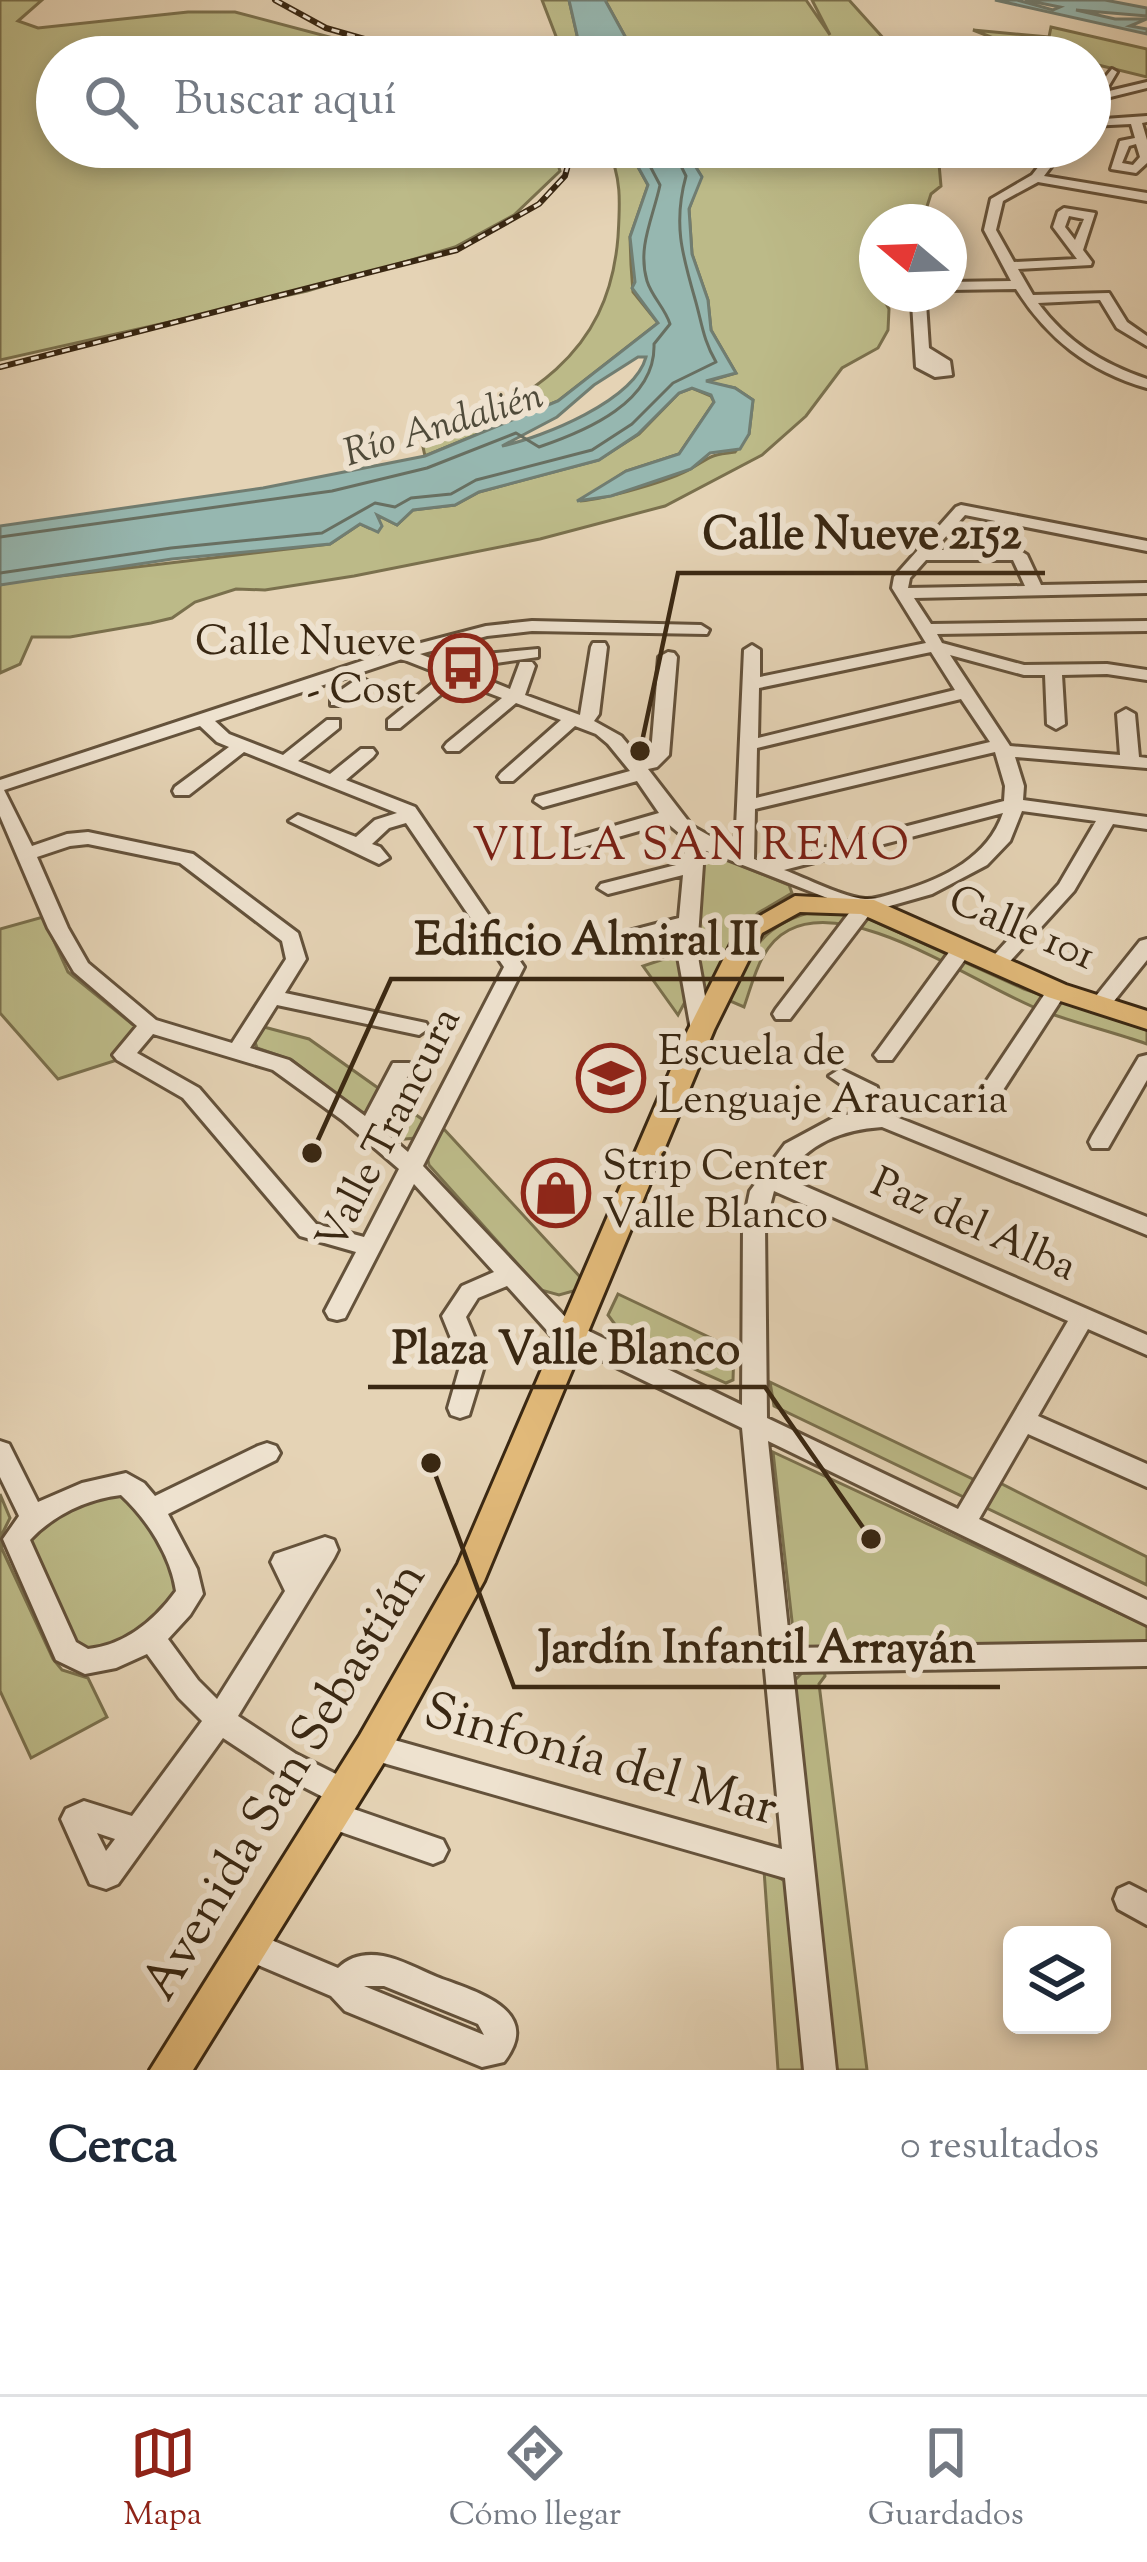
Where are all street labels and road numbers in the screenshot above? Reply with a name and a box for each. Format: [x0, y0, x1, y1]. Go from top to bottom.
street label: Calle 101 [938, 872, 1104, 988]
street label: Valle Trancura [304, 998, 478, 1262]
street label: Paz del Alba [861, 1155, 1085, 1299]
street label: Avenida San Sebastián [126, 1549, 446, 2015]
street label: Sinfonía del Mar [415, 1677, 785, 1847]

